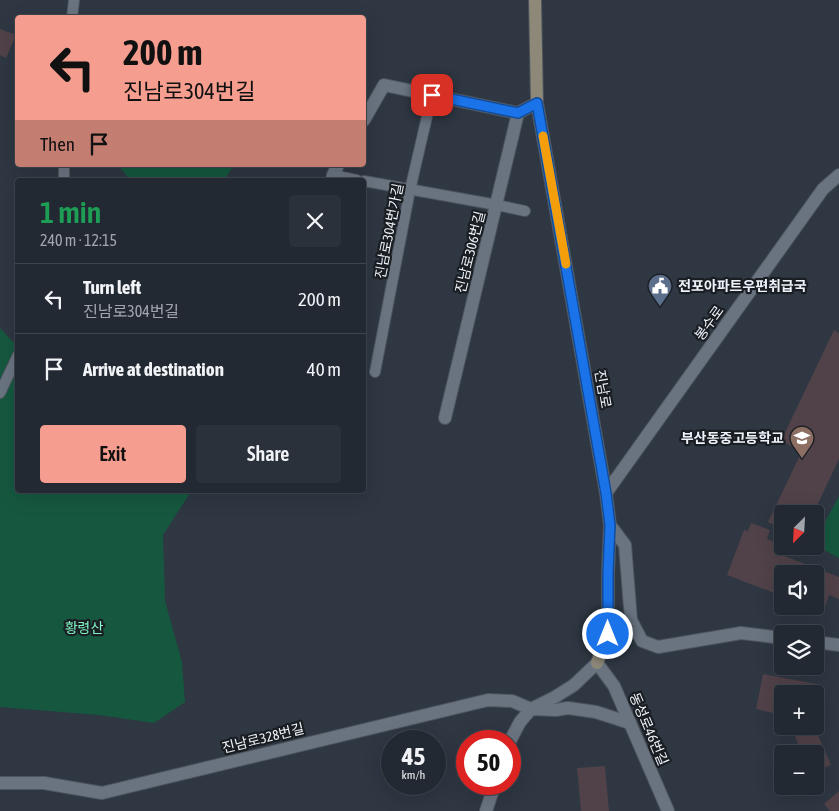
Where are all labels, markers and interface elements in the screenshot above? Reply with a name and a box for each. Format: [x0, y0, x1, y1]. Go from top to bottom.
text: 200 m [123, 32, 202, 72]
icon: left [40, 35, 105, 100]
pin [411, 74, 453, 116]
text: 진남로304번길 [123, 78, 255, 104]
icon: arrive [418, 81, 446, 109]
icon: arrive [85, 130, 113, 158]
text: Then [40, 133, 75, 155]
street label: 진남로304번가길 [372, 182, 406, 280]
text: 1 min [40, 195, 101, 229]
button: close [289, 195, 341, 247]
street label: 진남로306번길 [452, 209, 488, 295]
text: 240 m · 12:15 [40, 231, 117, 249]
public building icon: 전포아파트우편취급국 [647, 273, 673, 307]
text: Turn left [83, 276, 141, 298]
place label: 전포아파트우편취급국 [678, 278, 807, 294]
icon: left [40, 285, 68, 313]
text: 200 m [298, 288, 341, 310]
text: 진남로304번길 [83, 302, 179, 320]
street label: 봉수로 [691, 303, 727, 343]
icon: arrive [40, 355, 68, 383]
text: Arrive at destination [83, 358, 224, 380]
text: 40 m [307, 358, 341, 380]
street label: 진남로 [592, 369, 614, 410]
button: Exit [40, 425, 186, 483]
button: Share [196, 425, 341, 483]
school or university icon: 부산동중고등학교 [789, 425, 815, 459]
place label: 부산동중고등학교 [681, 430, 784, 446]
north arrow [774, 505, 824, 555]
map controls [774, 505, 824, 795]
button: sound [774, 565, 824, 615]
position arrow [581, 607, 633, 659]
park label: 황령산 [65, 620, 103, 636]
button: layers [774, 625, 824, 675]
button: + [774, 685, 824, 735]
street label: 동성로46번길 [626, 690, 672, 768]
street label: 진남로328번길 [220, 720, 306, 756]
speed limit sign: 50 [456, 730, 521, 795]
text: 45 [402, 742, 425, 770]
button: − [774, 745, 824, 795]
text: km/h [402, 768, 425, 782]

